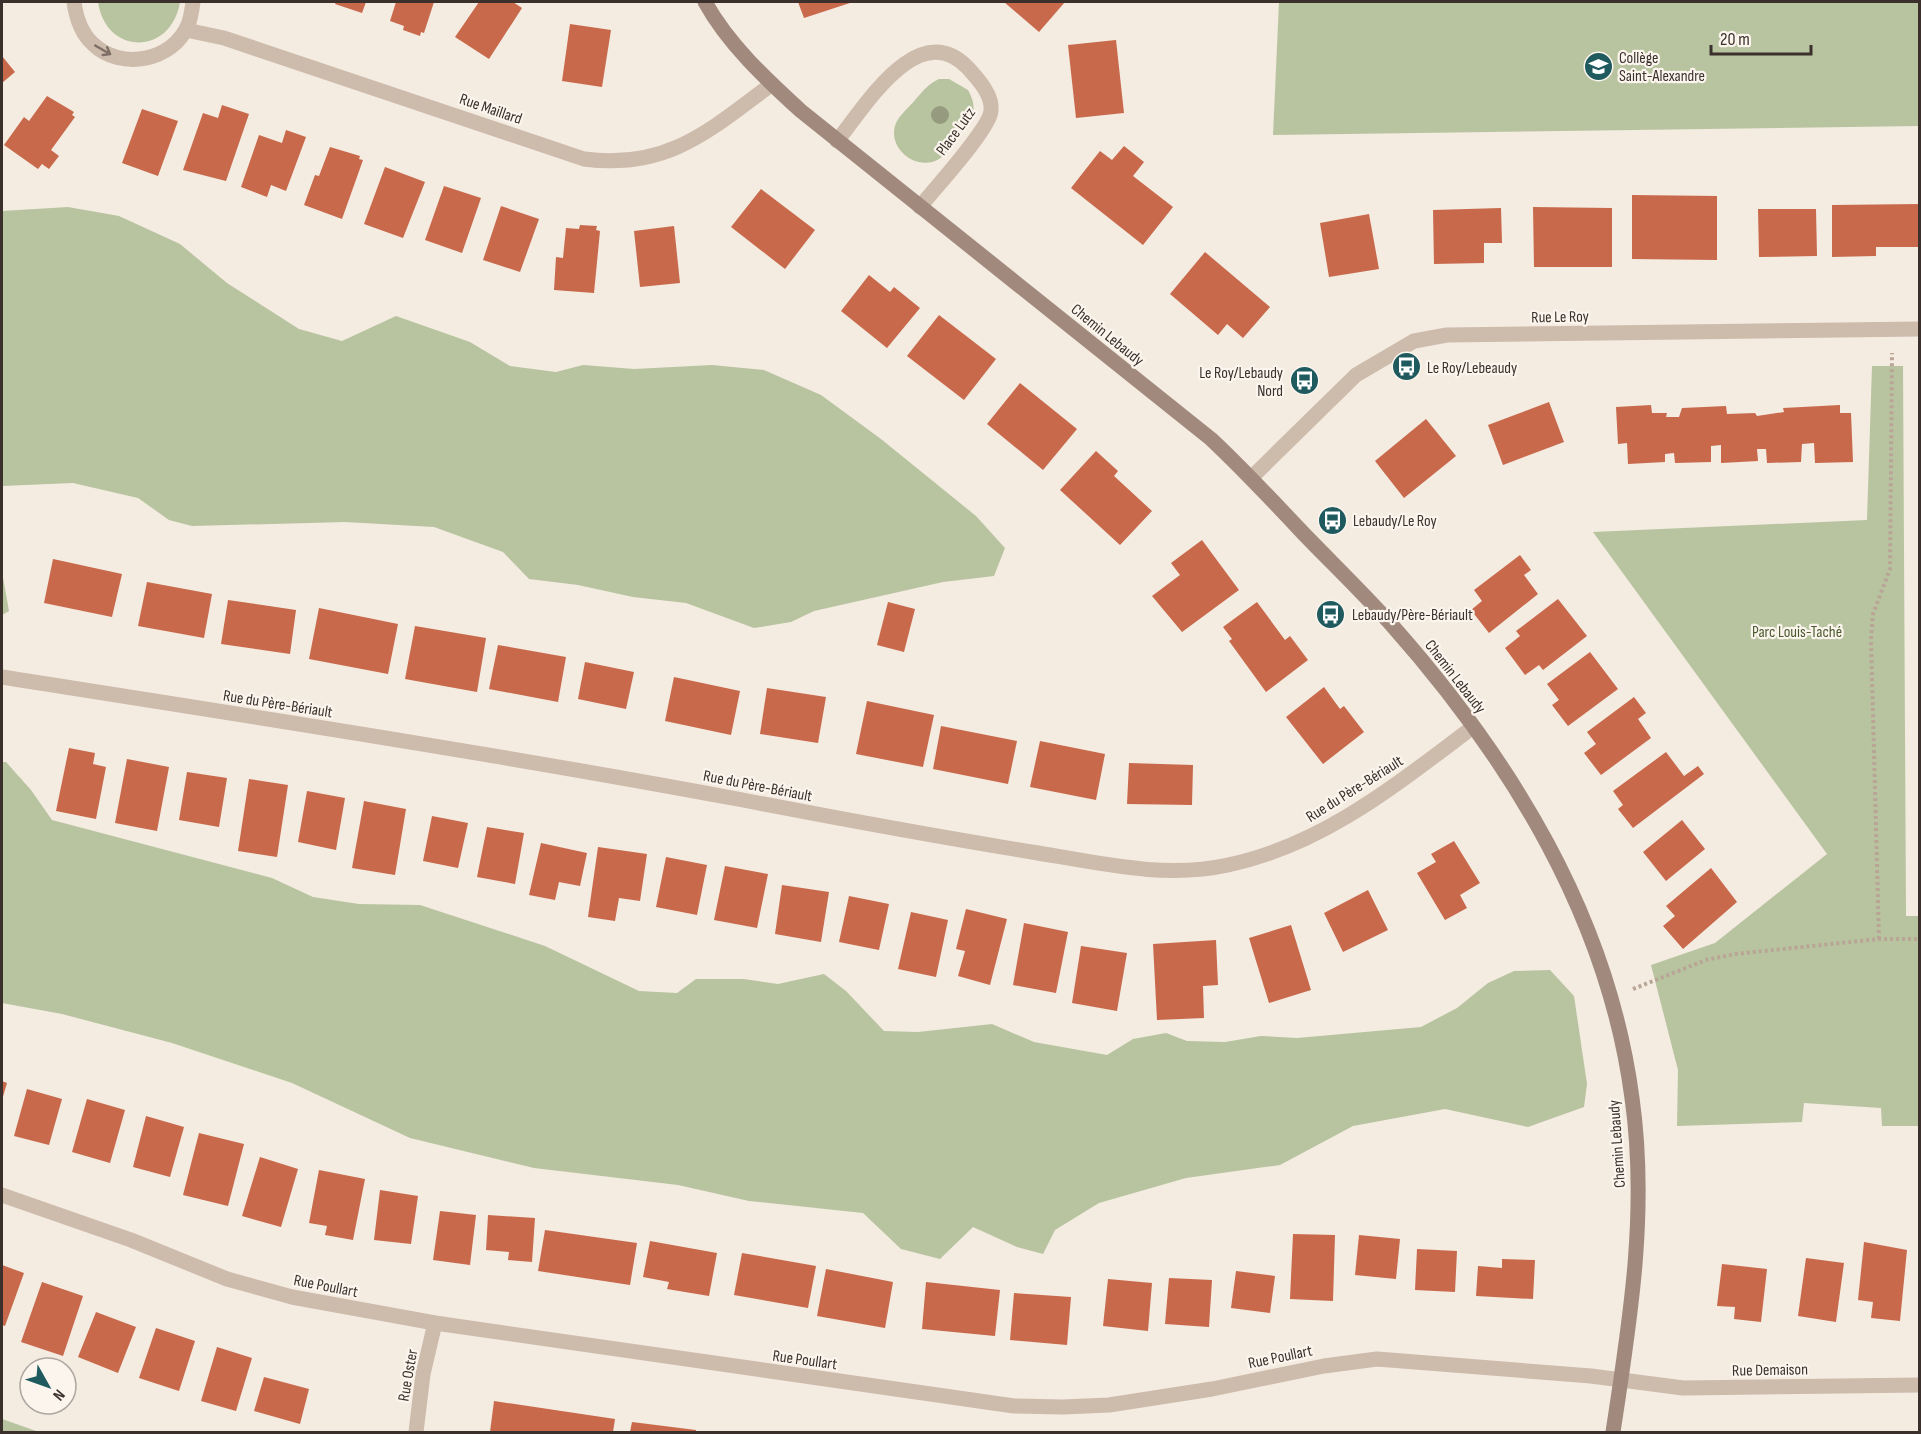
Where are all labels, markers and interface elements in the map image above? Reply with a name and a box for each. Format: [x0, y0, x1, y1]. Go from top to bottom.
scale bar [1711, 18, 1812, 56]
text: 20 m [1720, 29, 1750, 50]
one-way arrow [94, 44, 111, 56]
place label: Collège Saint-Alexandre [1619, 49, 1705, 86]
school or university icon: Collège Saint-Alexandre [1582, 50, 1614, 82]
street label: Rue Maillard [457, 90, 524, 129]
street label: Place Lutz [932, 104, 980, 160]
street label: Chemin Lebaudy [1067, 300, 1147, 370]
street label: Rue Le Roy [1531, 307, 1589, 328]
bus stop icon: Le Roy/Lebeaudy [1390, 351, 1422, 383]
place label: Le Roy/Lebeaudy [1427, 359, 1517, 378]
place label: Le Roy/Lebaudy Nord [1199, 364, 1283, 401]
bus stop icon: Le Roy/Lebaudy Nord [1288, 365, 1320, 397]
bus stop icon: Lebaudy/Le Roy [1316, 504, 1348, 536]
place label: Lebaudy/Le Roy [1353, 512, 1437, 531]
bus stop icon: Lebaudy/Père-Bériault [1315, 598, 1347, 630]
place label: Lebaudy/Père-Bériault [1352, 606, 1473, 625]
park label: Parc Louis-Taché [1752, 623, 1842, 642]
street label: Chemin Lebaudy [1420, 636, 1489, 718]
street label: Rue du Père-Bériault [222, 686, 334, 723]
street label: Rue du Père-Bériault [1303, 752, 1407, 827]
street label: Rue du Père-Bériault [702, 767, 814, 806]
street label: Chemin Lebaudy [1605, 1099, 1630, 1189]
street label: Rue Poullart [292, 1271, 359, 1302]
street label: Rue Poullart [1247, 1341, 1314, 1374]
street label: Rue Oster [395, 1347, 422, 1403]
street label: Rue Poullart [771, 1347, 838, 1374]
north arrow [18, 1356, 78, 1416]
street label: Rue Demaison [1732, 1360, 1808, 1381]
text: N [48, 1385, 68, 1404]

